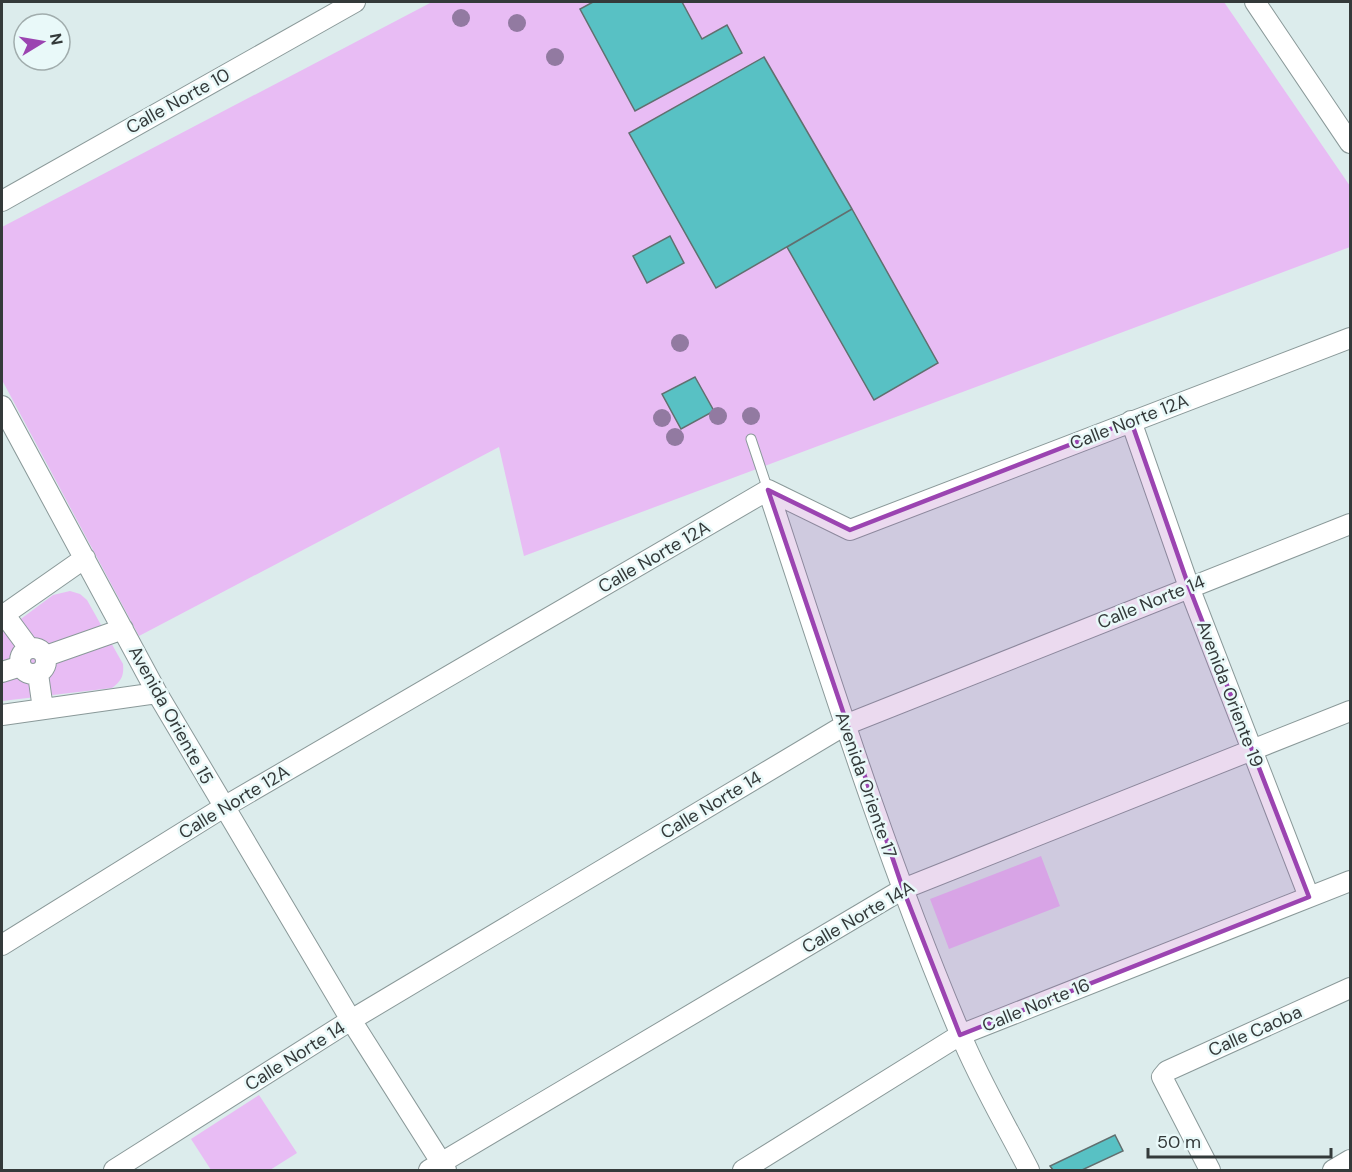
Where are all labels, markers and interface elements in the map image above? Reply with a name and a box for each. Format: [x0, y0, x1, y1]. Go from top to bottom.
north arrow [12, 12, 72, 72]
text: N [45, 32, 68, 47]
street label: Calle Norte 10 [122, 63, 234, 139]
street label: Calle Norte 12A [1066, 388, 1192, 456]
street label: Calle Norte 12A [594, 515, 714, 599]
street label: Calle Norte 14 [1094, 570, 1208, 634]
street label: Avenida Oriente 19 [1191, 617, 1269, 771]
street label: Avenida Oriente 15 [123, 642, 219, 788]
street label: Avenida Oriente 17 [830, 709, 902, 861]
street label: Calle Norte 12A [174, 759, 294, 845]
street label: Calle Norte 14 [656, 765, 766, 845]
street label: Calle Norte 14A [798, 875, 919, 959]
street label: Calle Norte 16 [979, 972, 1093, 1038]
street label: Calle Caoba [1204, 1000, 1306, 1062]
street label: Calle Norte 14 [240, 1016, 350, 1096]
scale bar [1148, 1121, 1331, 1159]
text: 50 m [1157, 1130, 1201, 1154]

